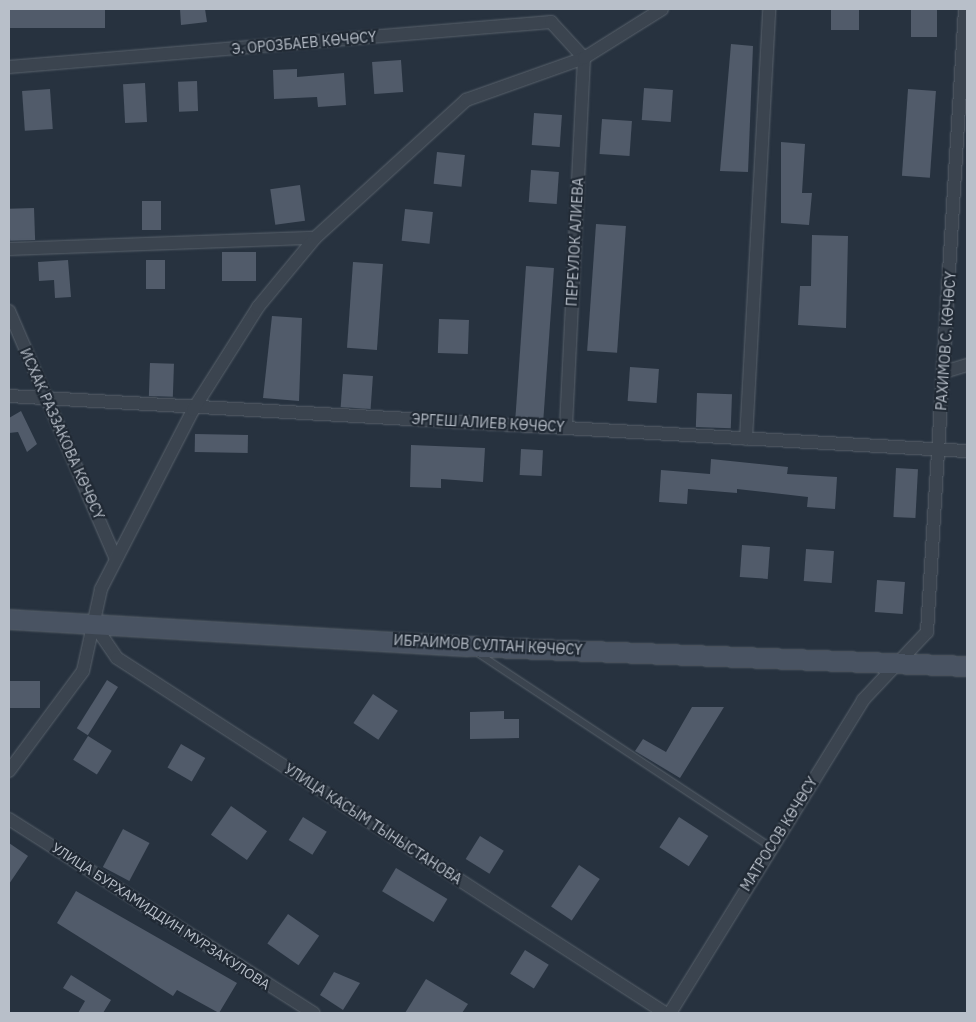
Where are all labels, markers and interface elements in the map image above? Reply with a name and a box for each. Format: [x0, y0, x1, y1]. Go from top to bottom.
street label: Э. ОРОЗБАЕВ КӨЧӨСҮ [231, 28, 377, 58]
street label: ПЕРЕУЛОК АЛИЕВА [563, 177, 587, 307]
street label: РАХИМОВ С. КӨЧӨСҮ [933, 271, 959, 411]
street label: ИСХАК РАЗЗАКОВА КӨЧӨСҮ [17, 346, 107, 522]
street label: ЭРГЕШ АЛИЕВ КӨЧӨСҮ [411, 411, 565, 435]
street label: ИБРАИМОВ СУЛТАН КӨЧӨСҮ [393, 632, 583, 658]
street label: УЛИЦА КАСЫМ ТЫНЫСТАНОВА [281, 760, 465, 888]
street label: МАТРОСОВ КӨЧӨСҮ [737, 774, 821, 894]
street label: УЛИЦА БУРХАМИДДИН МУРЗАКУЛОВА [49, 839, 273, 993]

